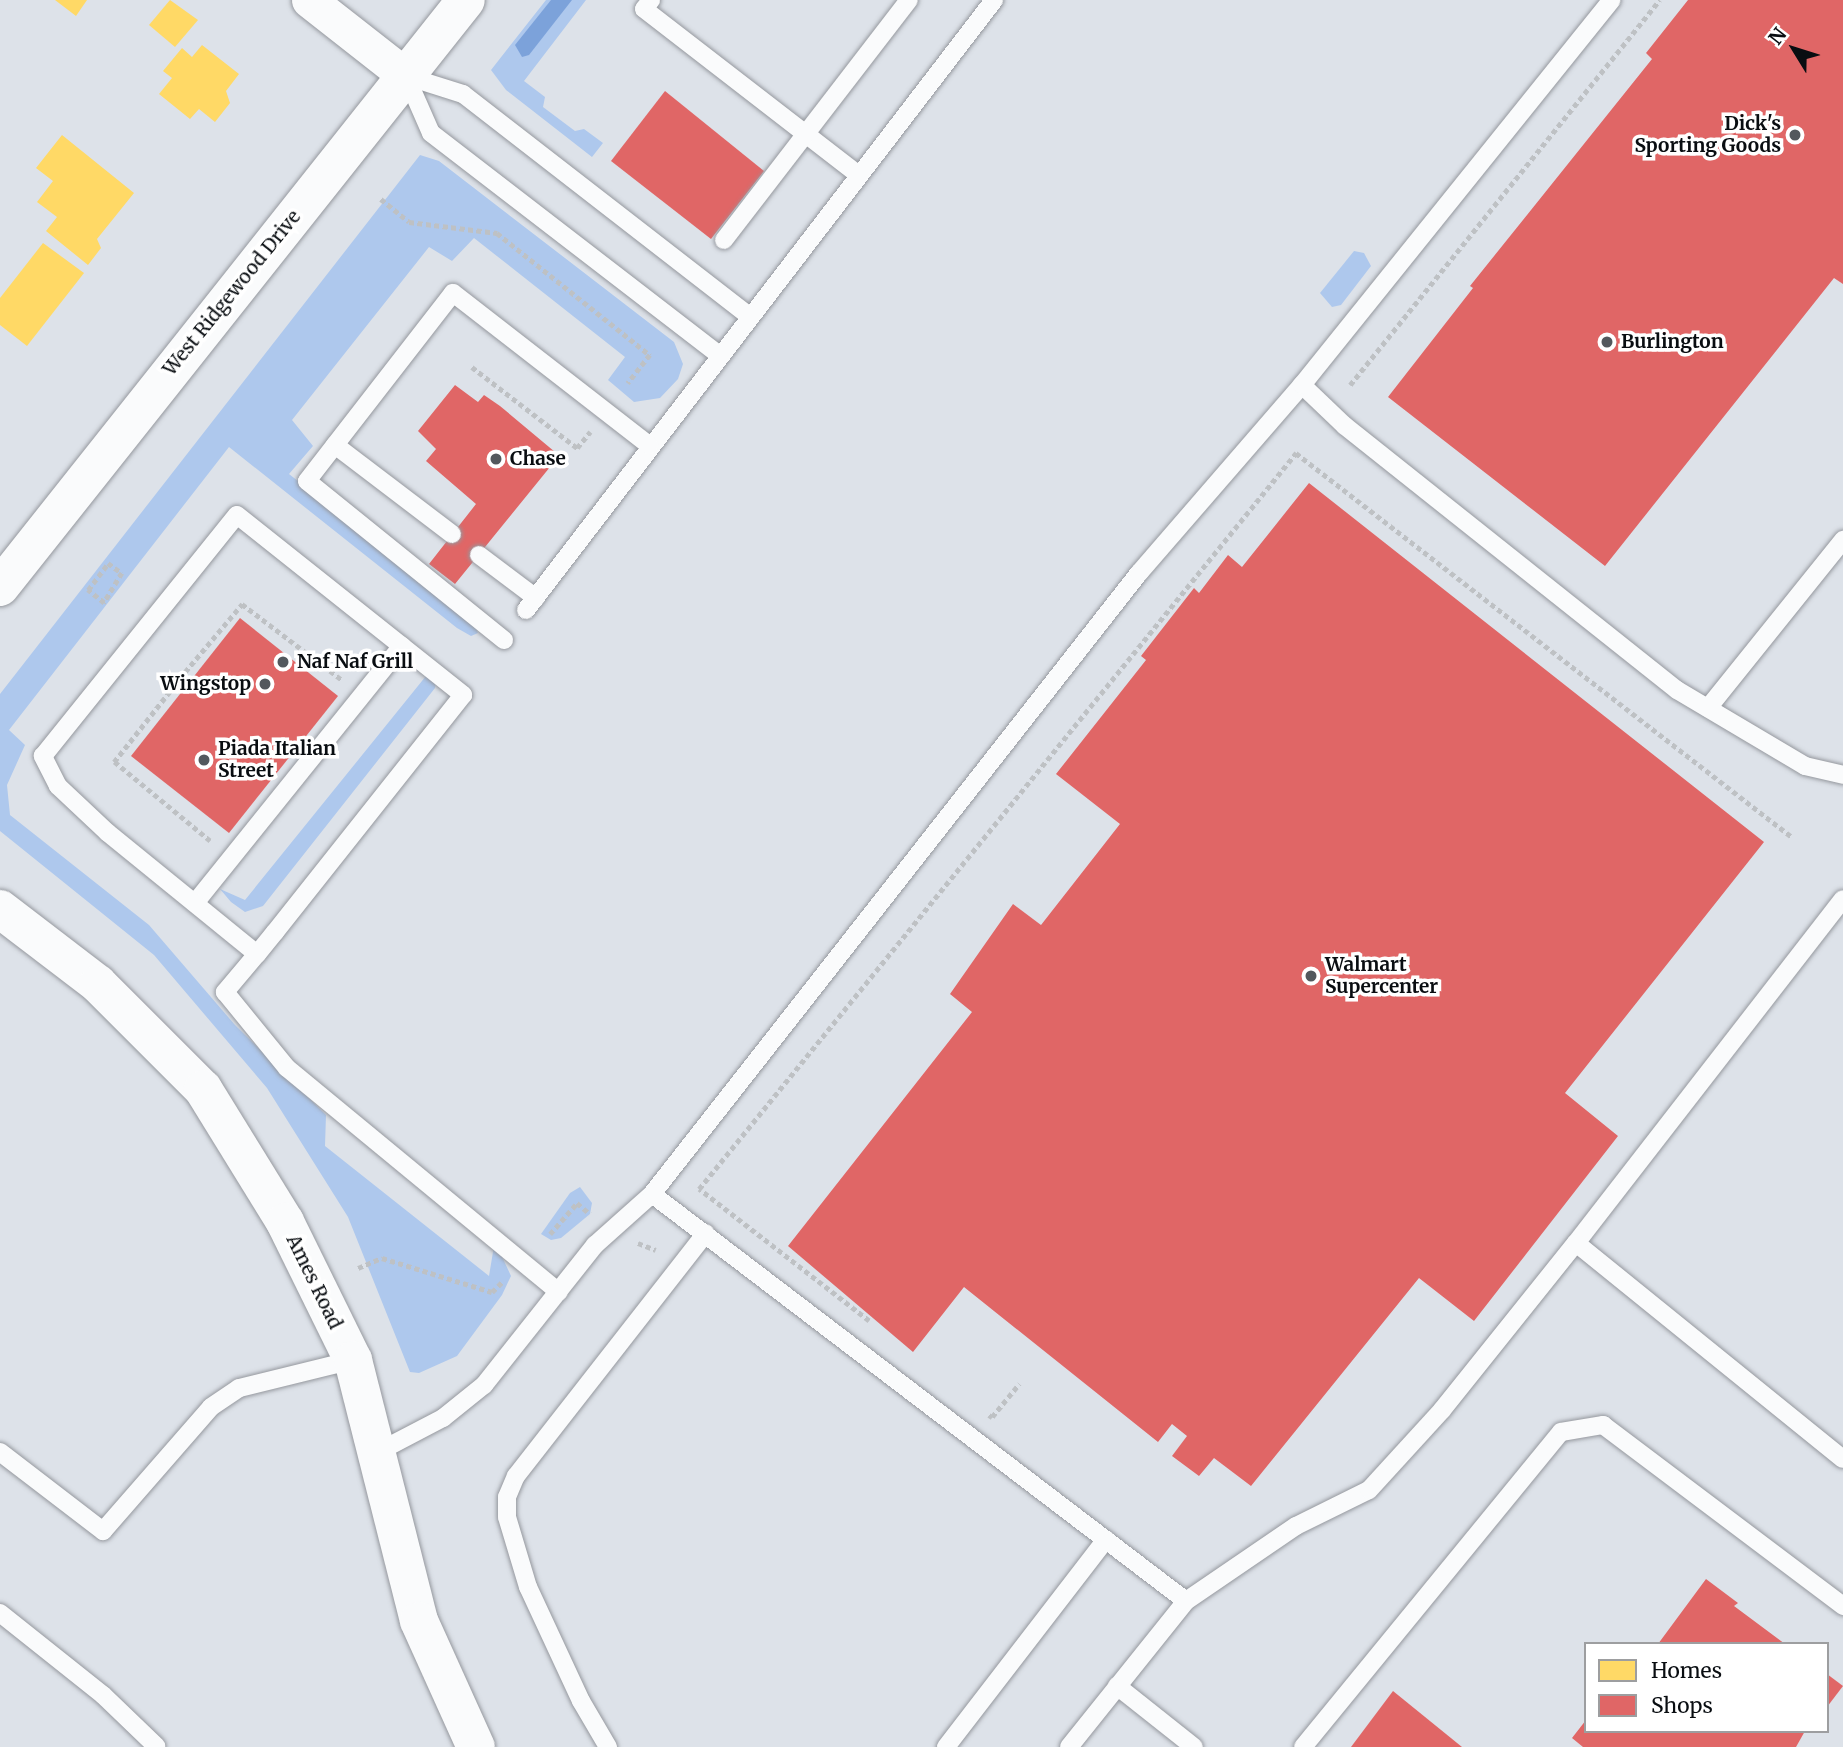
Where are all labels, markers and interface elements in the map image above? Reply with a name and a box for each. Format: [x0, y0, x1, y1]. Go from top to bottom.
north arrow [1759, 14, 1829, 84]
text: N [1763, 23, 1792, 49]
place label: Dick's Sporting Goods [1634, 113, 1781, 157]
marker: Dick's Sporting Goods [1787, 127, 1803, 143]
street label: West Ridgewood Drive [158, 206, 306, 380]
place label: Burlington [1621, 331, 1724, 353]
marker: Burlington [1599, 334, 1615, 350]
place label: Chase [510, 448, 566, 470]
marker: Chase [488, 451, 504, 467]
place label: Naf Naf Grill [297, 651, 413, 673]
marker: Naf Naf Grill [275, 654, 291, 670]
place label: Wingstop [160, 673, 251, 695]
marker: Wingstop [257, 676, 273, 692]
place label: Piada Italian Street [218, 738, 336, 782]
marker: Piada Italian Street [196, 752, 212, 768]
place label: Walmart Supercenter [1325, 954, 1438, 998]
marker: Walmart Supercenter [1303, 968, 1319, 984]
street label: Ames Road [281, 1231, 347, 1333]
legend [1584, 1642, 1829, 1733]
text: Homes [1651, 1657, 1722, 1684]
text: Shops [1651, 1692, 1713, 1719]

